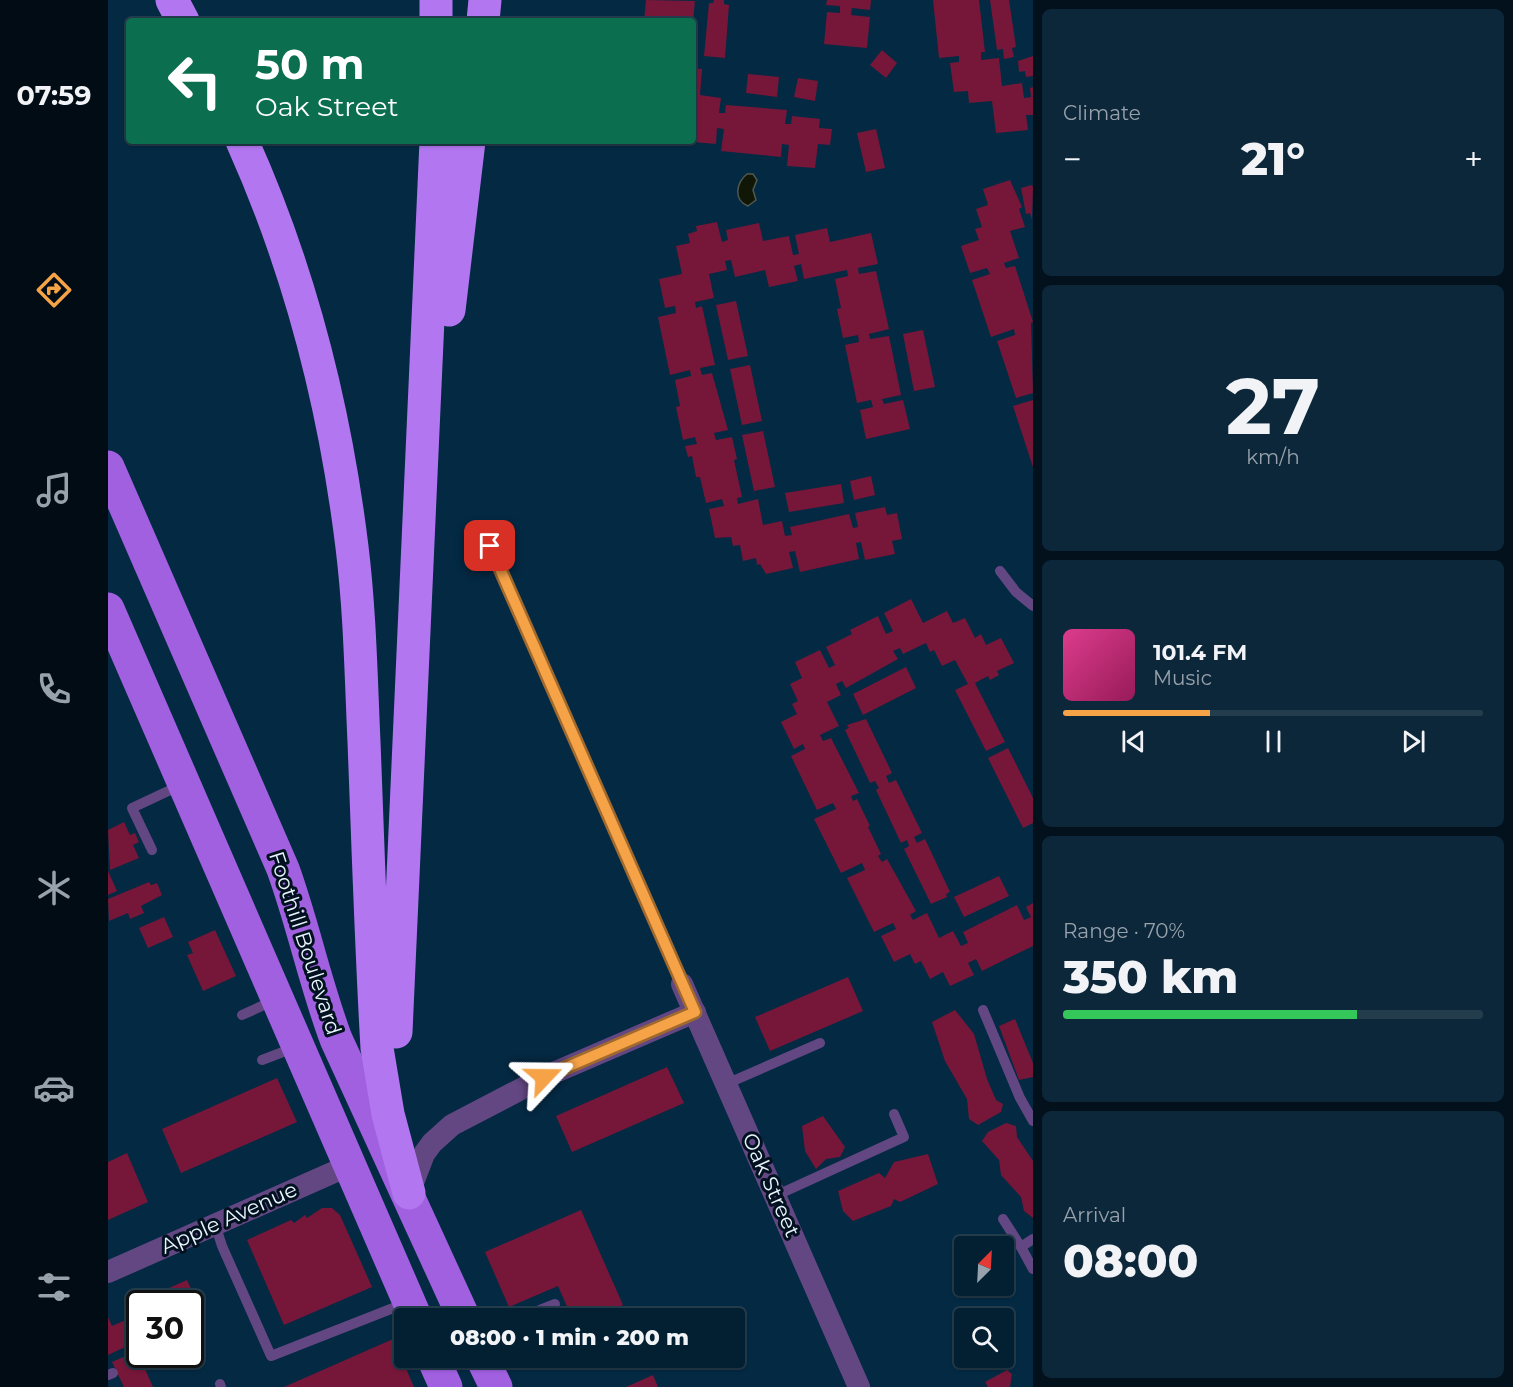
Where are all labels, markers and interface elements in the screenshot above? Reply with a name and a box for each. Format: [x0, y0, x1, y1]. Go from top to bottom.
text: 50 m [255, 38, 364, 90]
icon: left [156, 42, 234, 120]
text: 07:59 [17, 79, 91, 112]
text: Oak Street [255, 90, 398, 123]
text: Climate [1063, 101, 1141, 125]
text: 21° [1241, 131, 1305, 186]
text: − [1063, 139, 1082, 179]
text: + [1464, 139, 1483, 179]
icon: directions [33, 269, 75, 311]
text: 27 [1226, 358, 1320, 454]
text: km/h [1246, 445, 1300, 469]
icon: music [33, 469, 75, 511]
pin [464, 520, 515, 571]
icon: arrive [473, 529, 506, 562]
text: 101.4 FM [1153, 639, 1247, 666]
text: Music [1153, 666, 1212, 690]
icon: phone [33, 668, 75, 710]
icon: previous [1117, 725, 1150, 758]
icon: pause [1257, 725, 1290, 758]
icon: next [1397, 725, 1430, 758]
street label: Foothill Boulevard [264, 848, 347, 1038]
icon: climate [33, 867, 75, 909]
text: Range · 70% [1063, 919, 1185, 943]
text: 350 km [1063, 949, 1238, 1004]
position arrow [512, 1045, 576, 1109]
icon: car [33, 1067, 75, 1109]
street label: Oak Street [737, 1129, 806, 1241]
street label: Apple Avenue [157, 1176, 301, 1259]
text: Arrival [1063, 1203, 1126, 1227]
text: 08:00 [1063, 1233, 1198, 1288]
north arrow [954, 1236, 1014, 1296]
map controls [954, 1236, 1014, 1368]
icon: filters [33, 1266, 75, 1308]
speed limit sign: 30 [126, 1290, 204, 1368]
button: search [954, 1308, 1014, 1368]
text: 08:00 · 1 min · 200 m [450, 1324, 689, 1351]

